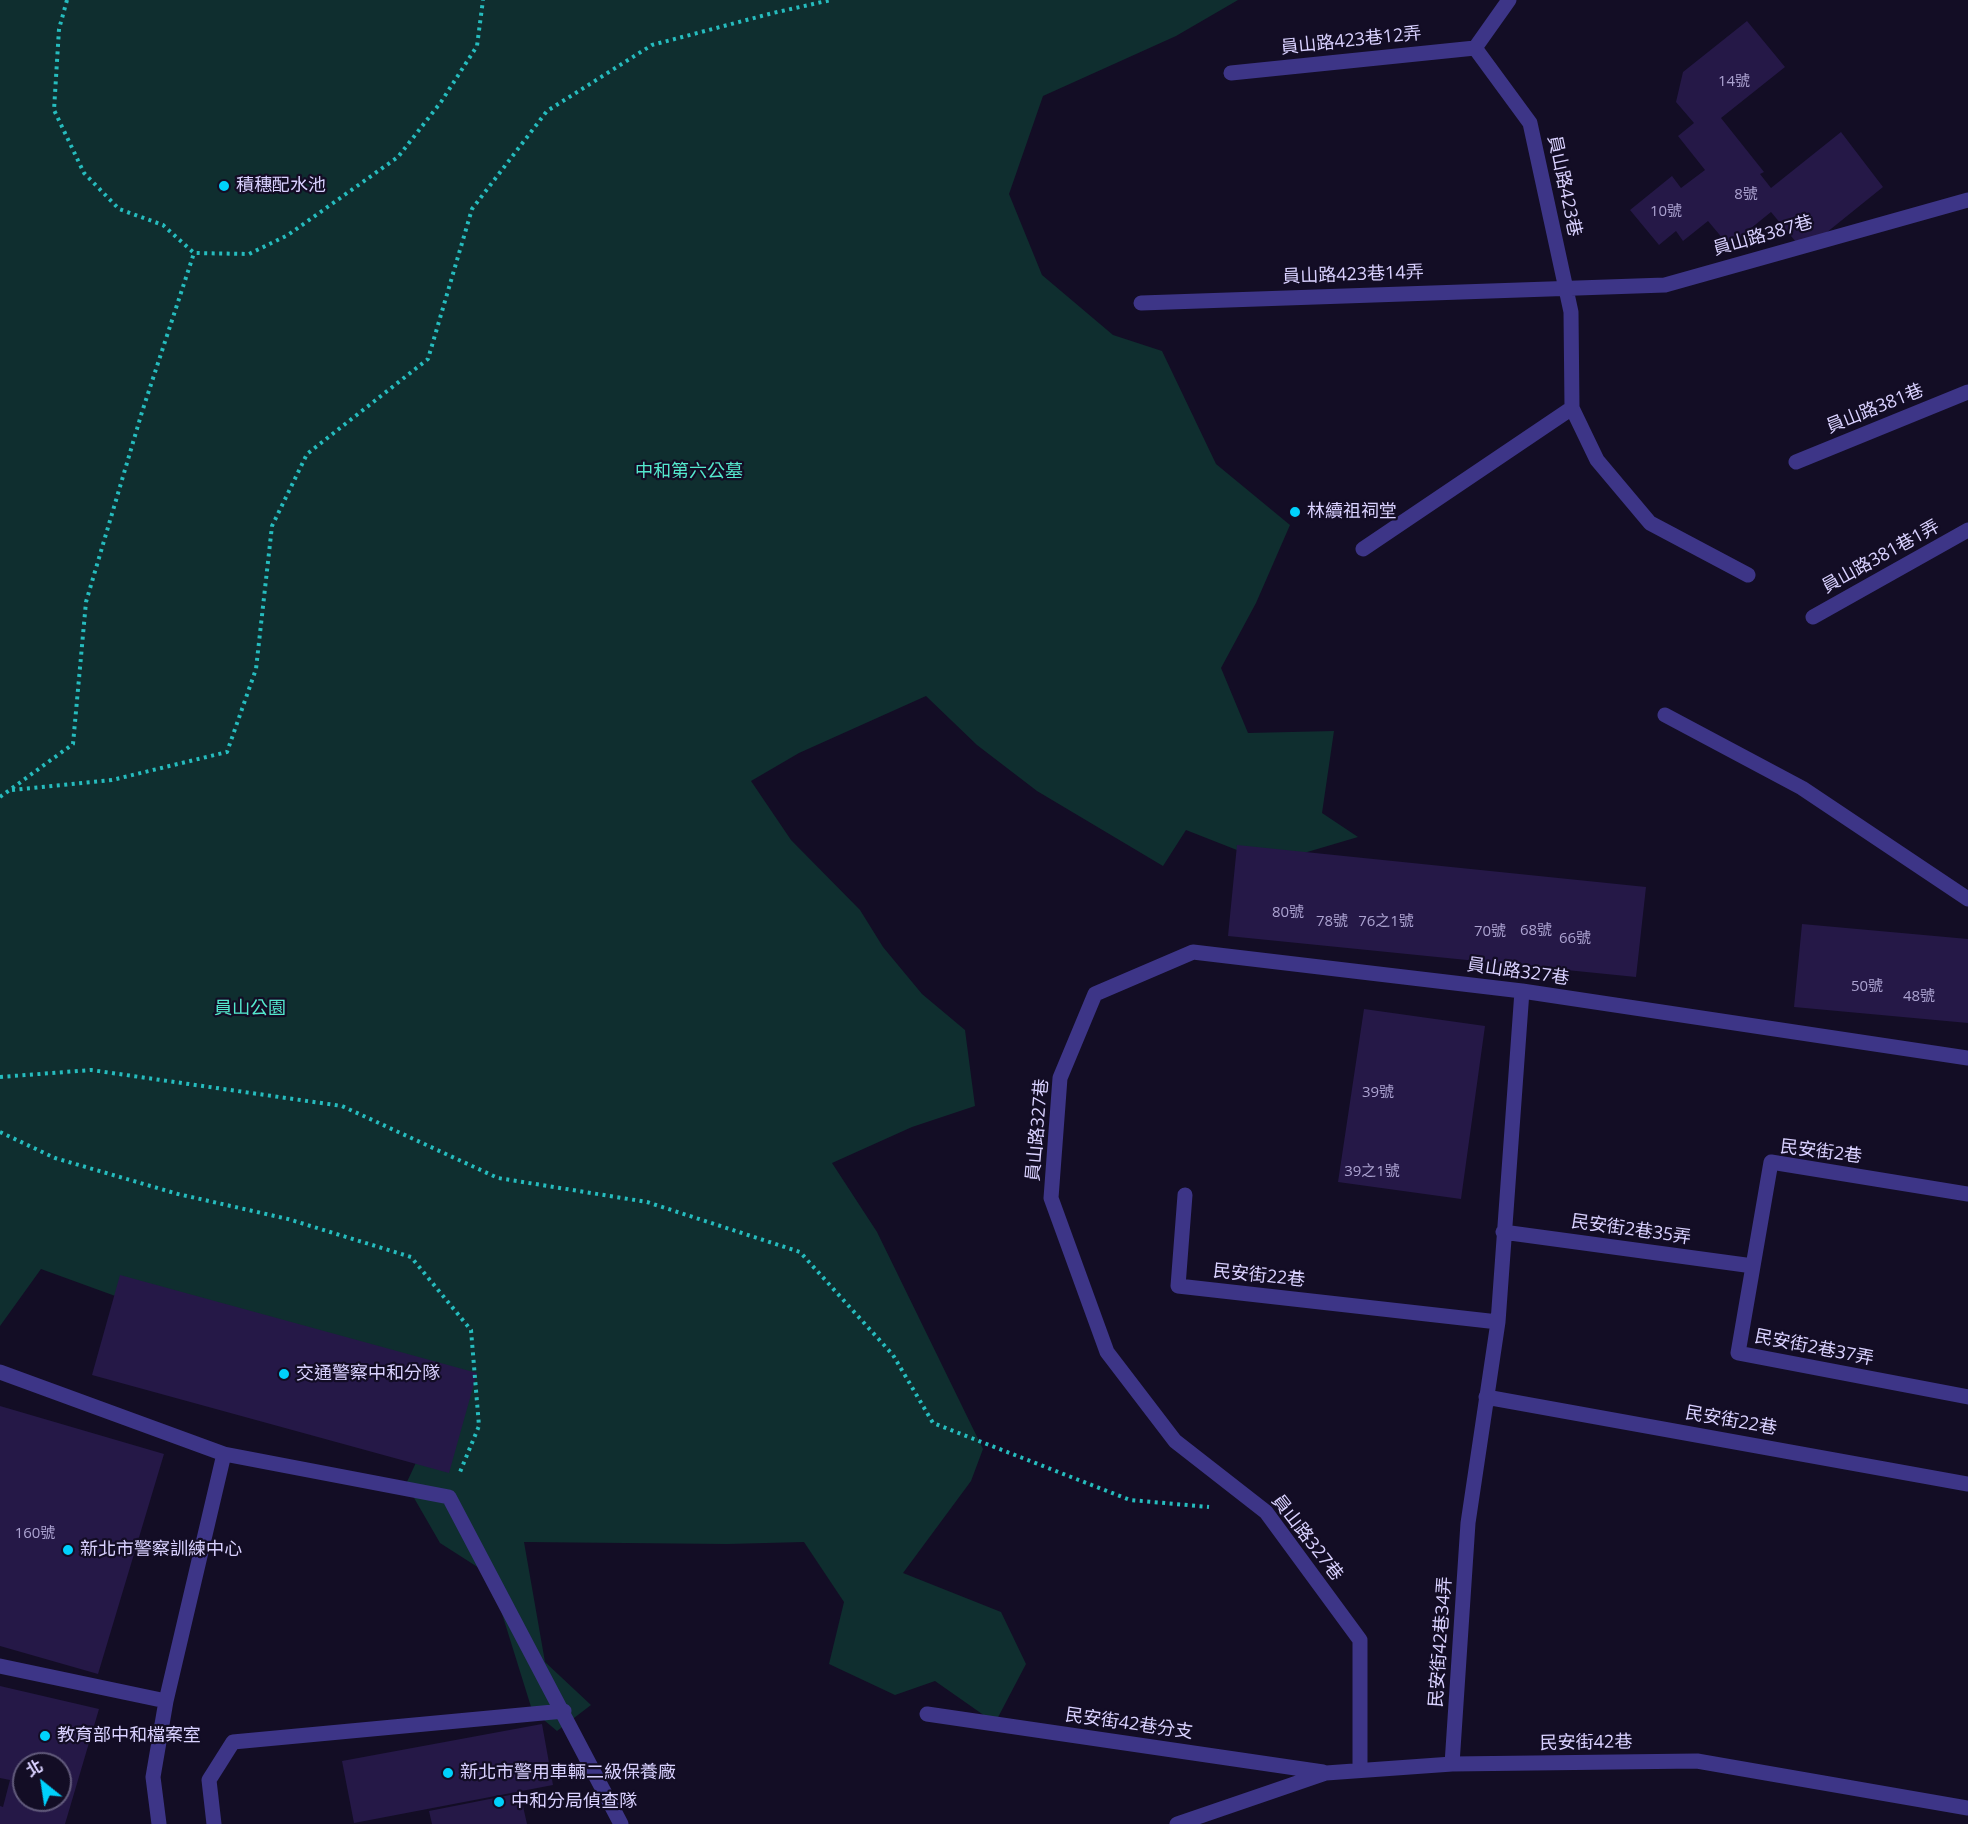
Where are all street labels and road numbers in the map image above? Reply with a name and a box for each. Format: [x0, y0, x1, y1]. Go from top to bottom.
street label: 員山路423巷12弄 [1280, 23, 1422, 59]
street label: 員山路423巷 [1543, 133, 1585, 239]
street label: 員山路387巷 [1711, 211, 1815, 261]
street label: 員山路423巷14弄 [1282, 262, 1424, 288]
street label: 員山路381巷 [1823, 380, 1927, 438]
street label: 員山路381巷1弄 [1818, 516, 1944, 598]
street label: 員山路327巷 [1466, 954, 1570, 990]
street label: 員山路327巷 [1023, 1078, 1053, 1182]
street label: 民安街2巷 [1779, 1136, 1863, 1168]
street label: 民安街2巷35弄 [1570, 1211, 1692, 1249]
street label: 民安街22巷 [1212, 1260, 1306, 1292]
street label: 民安街2巷37弄 [1753, 1326, 1875, 1370]
street label: 民安街22巷 [1684, 1402, 1778, 1440]
street label: 員山路327巷 [1267, 1491, 1347, 1585]
street label: 民安街42巷34弄 [1426, 1576, 1456, 1708]
street label: 民安街42巷分支 [1064, 1704, 1194, 1744]
street label: 民安街42巷 [1540, 1731, 1632, 1755]

